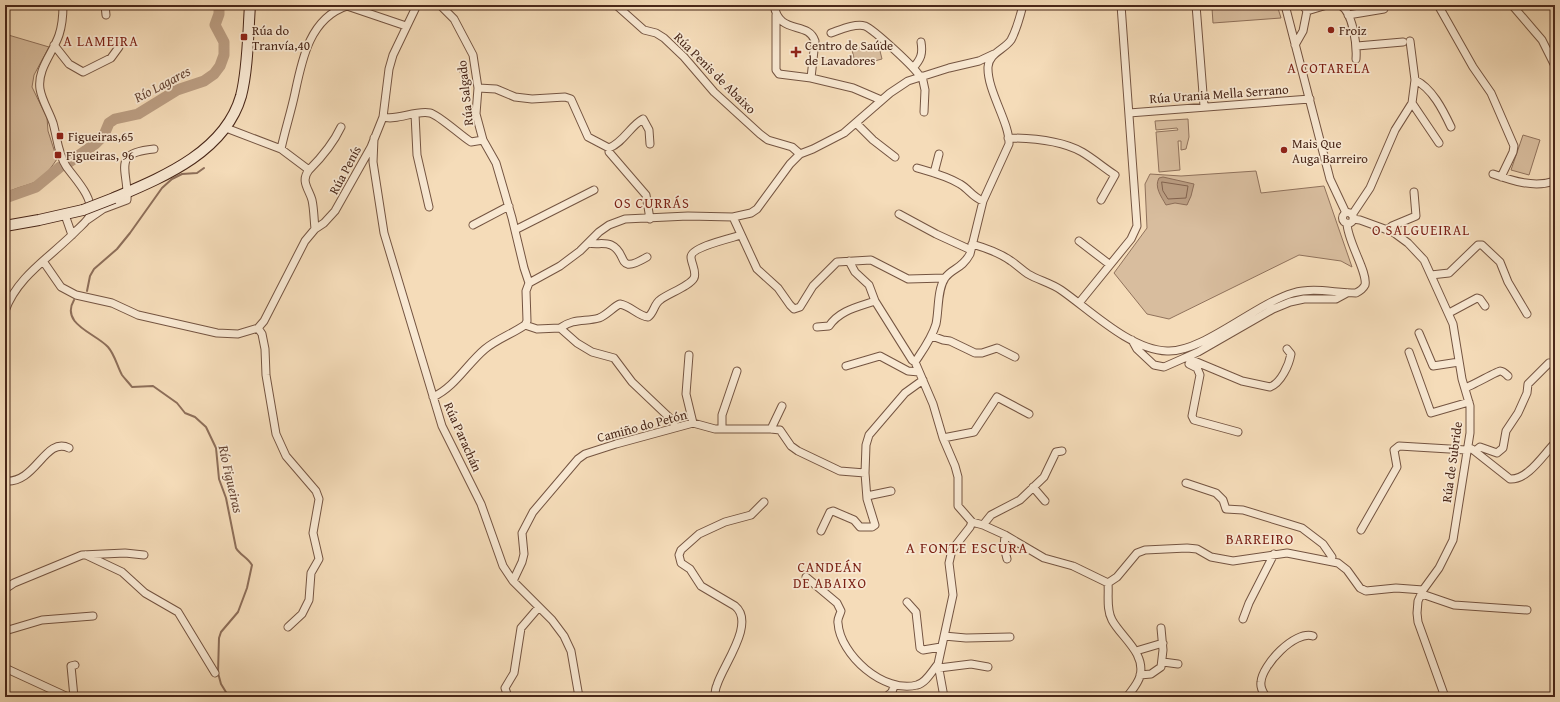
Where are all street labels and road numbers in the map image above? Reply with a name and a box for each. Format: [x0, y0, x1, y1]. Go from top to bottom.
street label: Rúa Penis de Abaixo [670, 28, 760, 118]
street label: Rúa Salgado [452, 59, 478, 127]
street label: Rúa Urania Mella Serrano [1149, 80, 1290, 108]
street label: Rúa Penís [324, 142, 366, 198]
street label: Rúa Parachán [439, 399, 487, 475]
street label: Camiño do Petón [595, 405, 690, 447]
street label: Rúa de Subride [1437, 420, 1467, 504]

